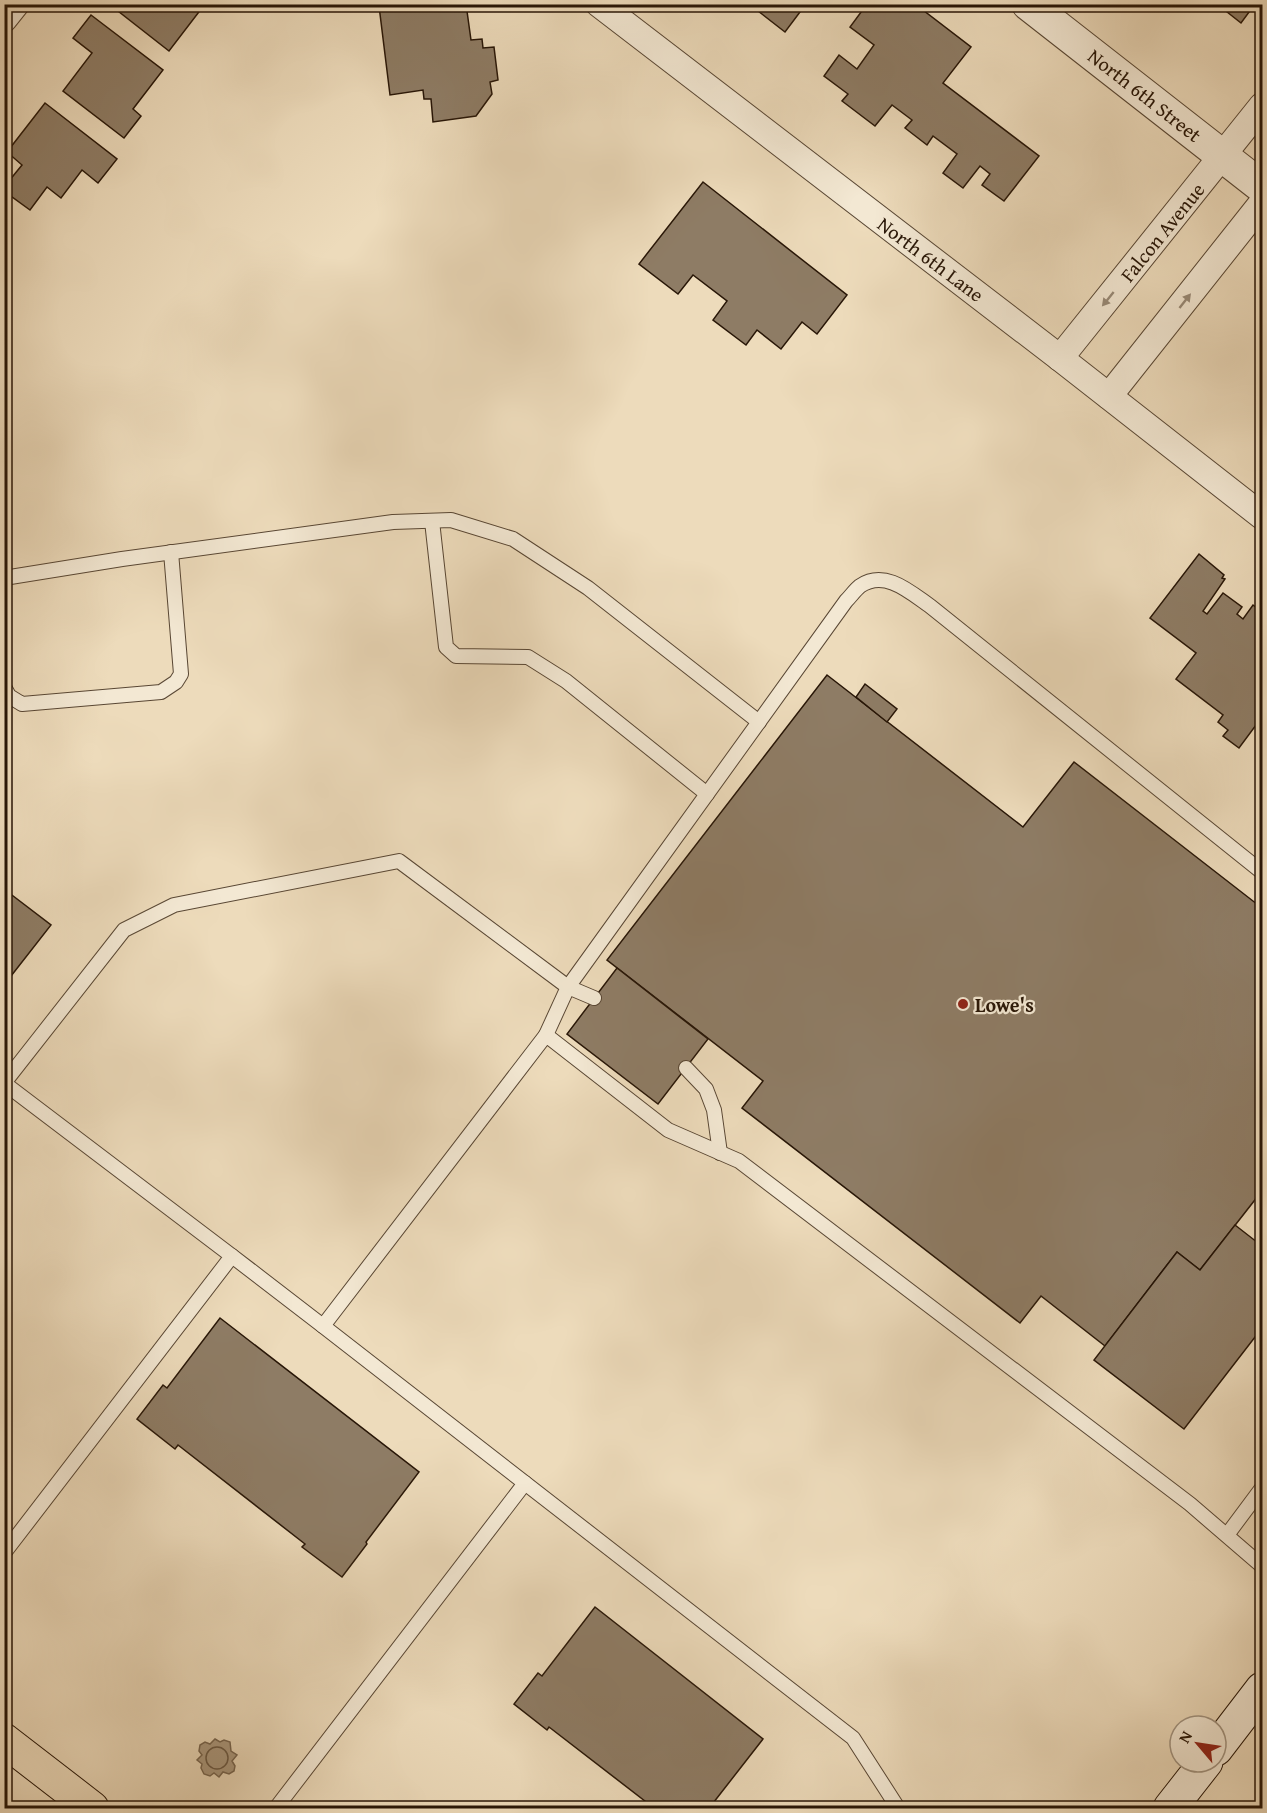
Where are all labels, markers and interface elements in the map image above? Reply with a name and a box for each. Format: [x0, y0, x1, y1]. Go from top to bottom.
street label: North 6th Street [1082, 41, 1208, 149]
street label: Falcon Avenue [1113, 176, 1211, 288]
street label: North 6th Lane [872, 209, 990, 309]
one-way arrow [1101, 291, 1114, 307]
one-way arrow [1178, 293, 1190, 308]
place label: Lowe's [975, 990, 1034, 1019]
marker: Lowe's [956, 997, 970, 1011]
north arrow [1168, 1714, 1228, 1774]
text: N [1172, 1726, 1198, 1747]

